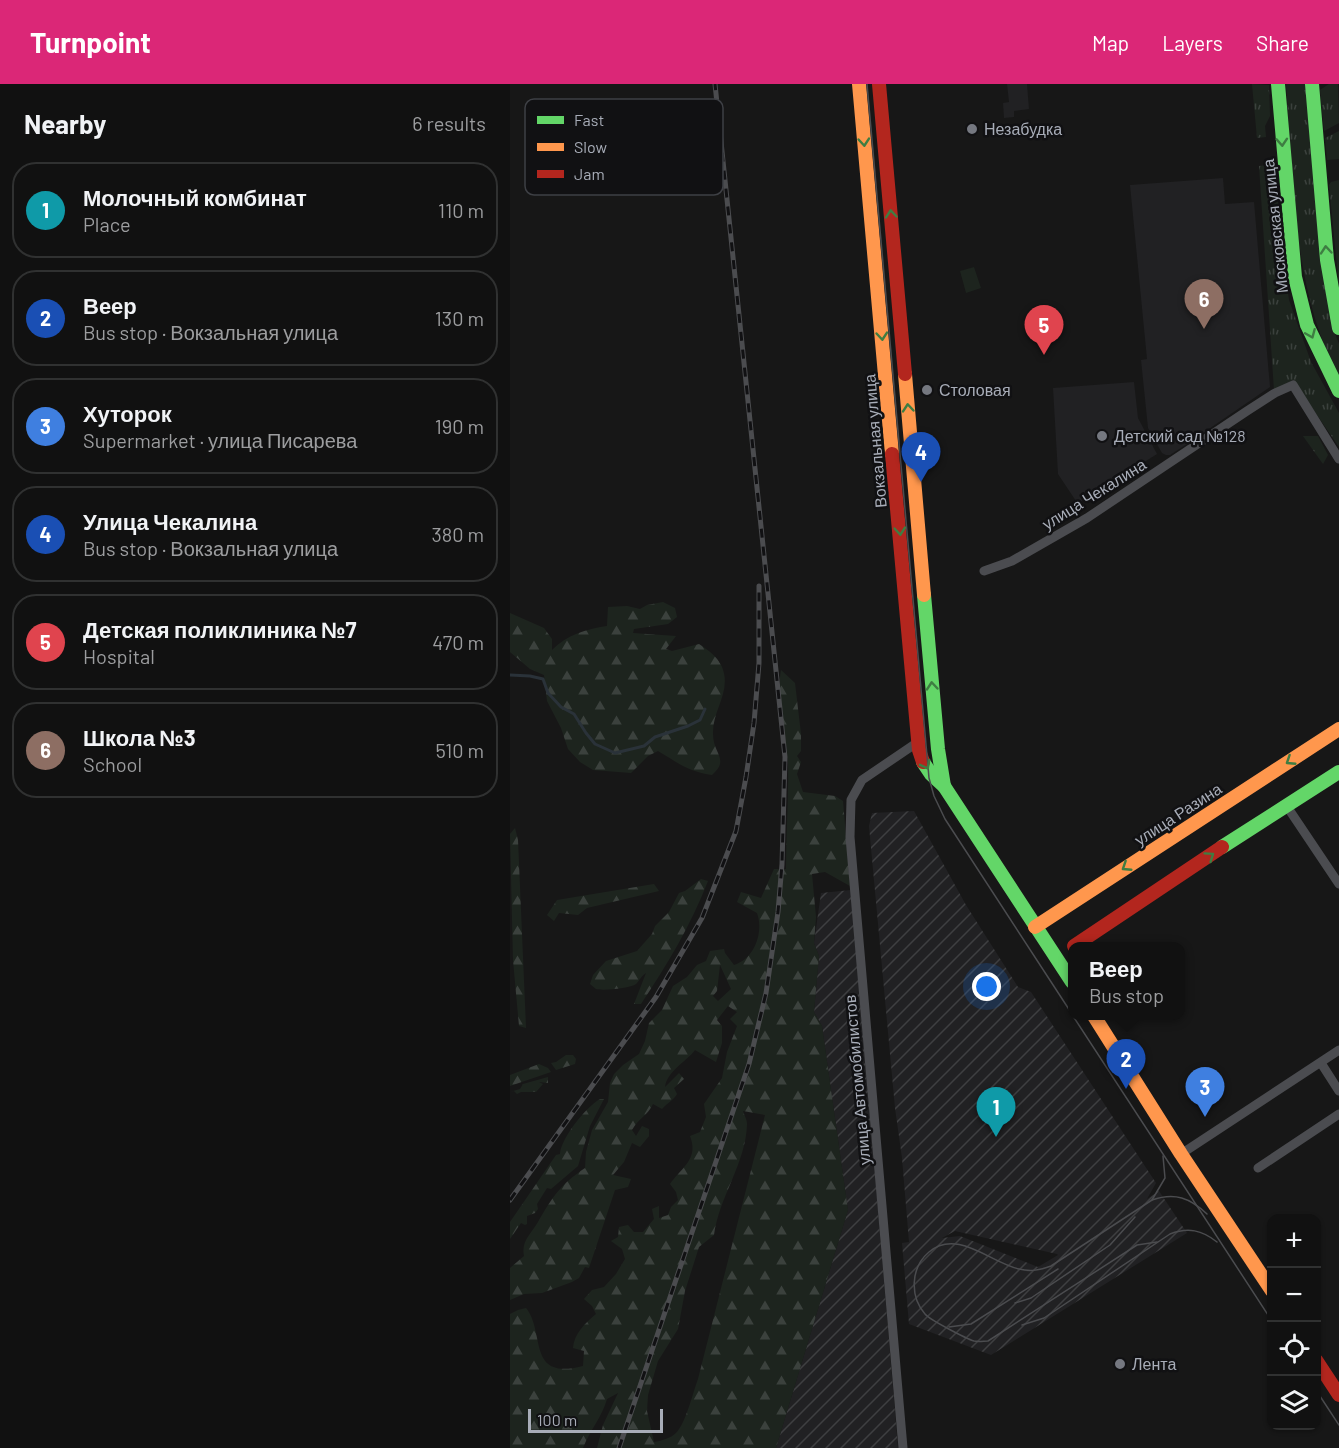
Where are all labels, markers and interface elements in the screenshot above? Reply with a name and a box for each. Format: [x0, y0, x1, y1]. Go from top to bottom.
text: Turnpoint [30, 25, 151, 59]
text: Map [1092, 30, 1129, 55]
text: Layers [1162, 30, 1223, 55]
text: Share [1256, 30, 1309, 55]
legend [525, 99, 723, 195]
text: Nearby [24, 108, 106, 139]
text: Fast [574, 110, 604, 129]
text: 6 results [412, 111, 486, 135]
place label: Незабудка [984, 119, 1062, 138]
marker: Незабудка [965, 122, 979, 136]
text: Slow [574, 137, 607, 156]
one-way arrow [857, 138, 870, 147]
one-way arrow [1276, 138, 1289, 147]
street label: Московская улица [1258, 158, 1291, 294]
text: Jam [574, 164, 605, 183]
text: Молочный комбинат [83, 184, 307, 210]
text: 1 [42, 198, 49, 222]
text: 110 m [438, 198, 484, 222]
one-way arrow [885, 209, 898, 219]
text: Place [83, 212, 131, 236]
one-way arrow [1320, 245, 1333, 254]
pin: 6 [1184, 280, 1224, 329]
text: Веер [83, 292, 137, 318]
text: 2 [40, 306, 51, 330]
text: 130 m [435, 306, 484, 330]
pin: 5 [1024, 306, 1064, 355]
text: Bus stop · Вокзальная улица [83, 320, 338, 344]
one-way arrow [1304, 328, 1316, 339]
one-way arrow [875, 332, 888, 341]
street label: Вокзальная улица [859, 373, 890, 509]
place label: Столовая [939, 380, 1011, 399]
marker: Столовая [920, 383, 934, 397]
text: Хуторок [83, 400, 172, 426]
one-way arrow [902, 404, 915, 413]
text: 3 [40, 414, 51, 438]
text: 190 m [435, 414, 484, 438]
place label: Детский сад №128 [1114, 426, 1246, 445]
text: Supermarket · улица Писарева [83, 428, 357, 452]
marker: Детский сад №128 [1095, 429, 1109, 443]
pin: 4 [902, 432, 940, 482]
street label: улица Чекалина [1038, 454, 1149, 533]
text: Улица Чекалина [83, 508, 257, 534]
text: 4 [39, 522, 52, 546]
text: 380 m [431, 522, 484, 546]
one-way arrow [893, 526, 906, 535]
text: Bus stop · Вокзальная улица [83, 536, 338, 560]
text: Детская поликлиника №7 [83, 616, 356, 642]
text: 5 [40, 630, 51, 654]
text: 470 m [432, 630, 484, 654]
text: Hospital [83, 644, 155, 668]
one-way arrow [926, 682, 939, 691]
text: Школа №3 [83, 724, 196, 750]
text: 6 [40, 738, 51, 762]
text: 510 m [435, 738, 484, 762]
text: School [83, 752, 142, 776]
one-way arrow [1286, 754, 1297, 765]
one-way arrow [919, 759, 930, 769]
street label: улица Разина [1131, 778, 1225, 849]
one-way arrow [1204, 852, 1215, 863]
one-way arrow [1122, 860, 1133, 871]
popup [1068, 942, 1185, 1020]
text: Веер [1089, 955, 1143, 981]
your location [972, 972, 1001, 1001]
text: Bus stop [1089, 983, 1164, 1007]
street label: улица Автомобилистов [840, 994, 873, 1166]
pin: 2 [1106, 1040, 1146, 1089]
pin: 3 [1186, 1068, 1224, 1117]
pin: 1 [976, 1088, 1016, 1137]
map controls [1267, 1214, 1321, 1430]
button: + [1267, 1214, 1321, 1268]
button: − [1267, 1268, 1321, 1322]
button: locate [1267, 1322, 1321, 1376]
place label: Лента [1132, 1354, 1176, 1373]
marker: Лента [1113, 1357, 1127, 1371]
button: layers [1267, 1376, 1321, 1430]
scale bar [528, 1406, 663, 1434]
text: 100 m [537, 1410, 577, 1429]

